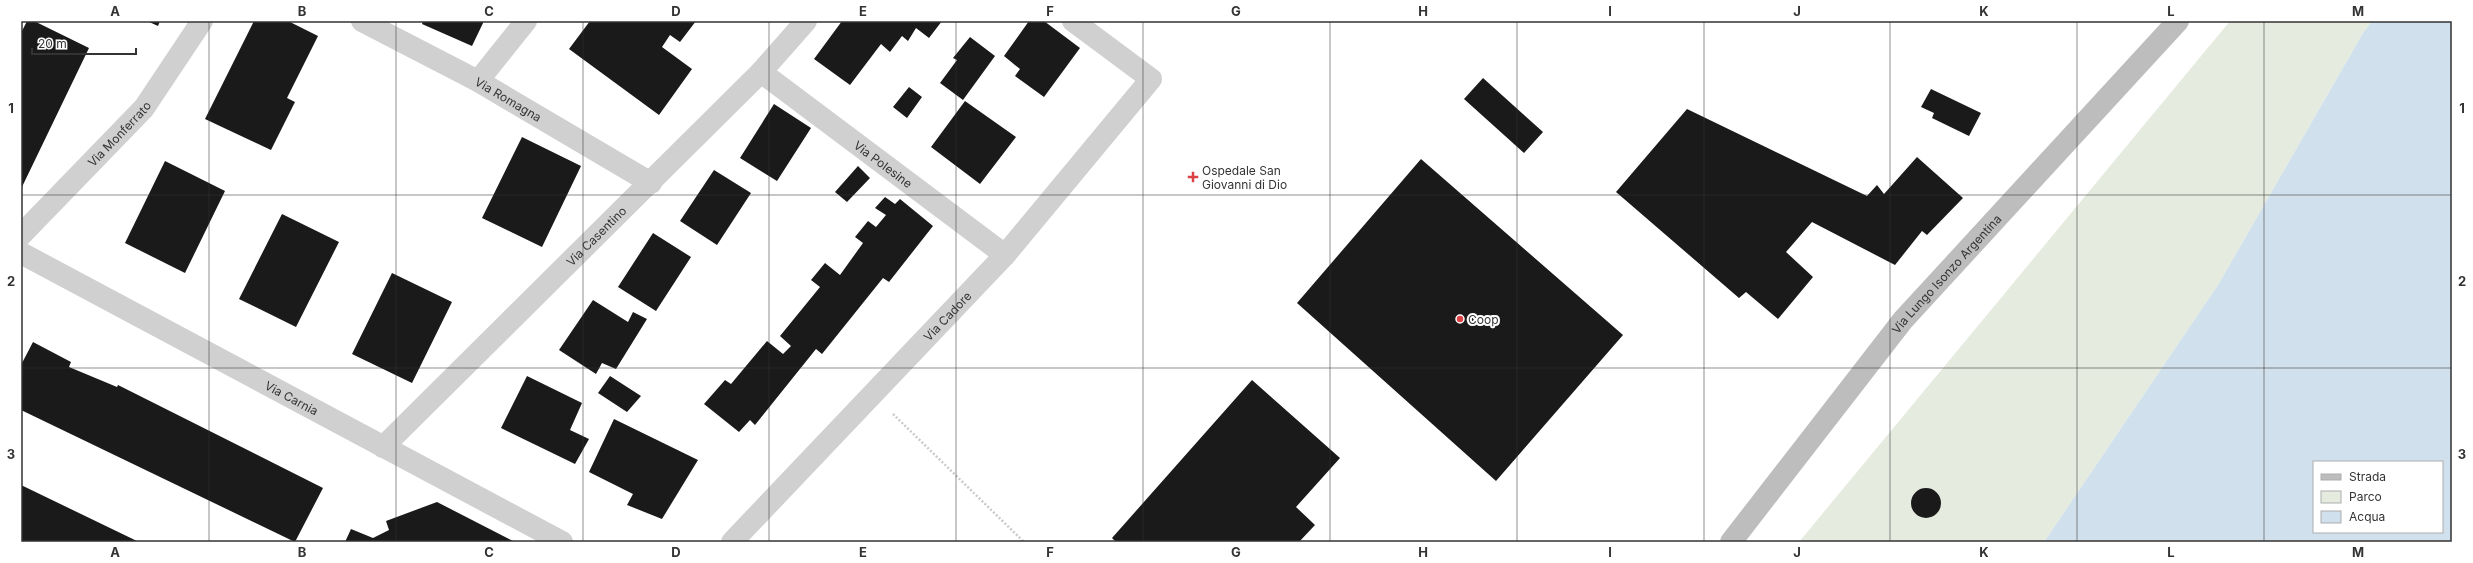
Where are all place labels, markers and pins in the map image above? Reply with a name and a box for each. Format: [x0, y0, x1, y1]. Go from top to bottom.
place label: Ospedale San Giovanni di Dio [1202, 163, 1287, 192]
marker: Ospedale San Giovanni di Dio [1187, 171, 1199, 183]
place label: Coop [1468, 312, 1499, 327]
marker: Coop [1455, 314, 1465, 324]

